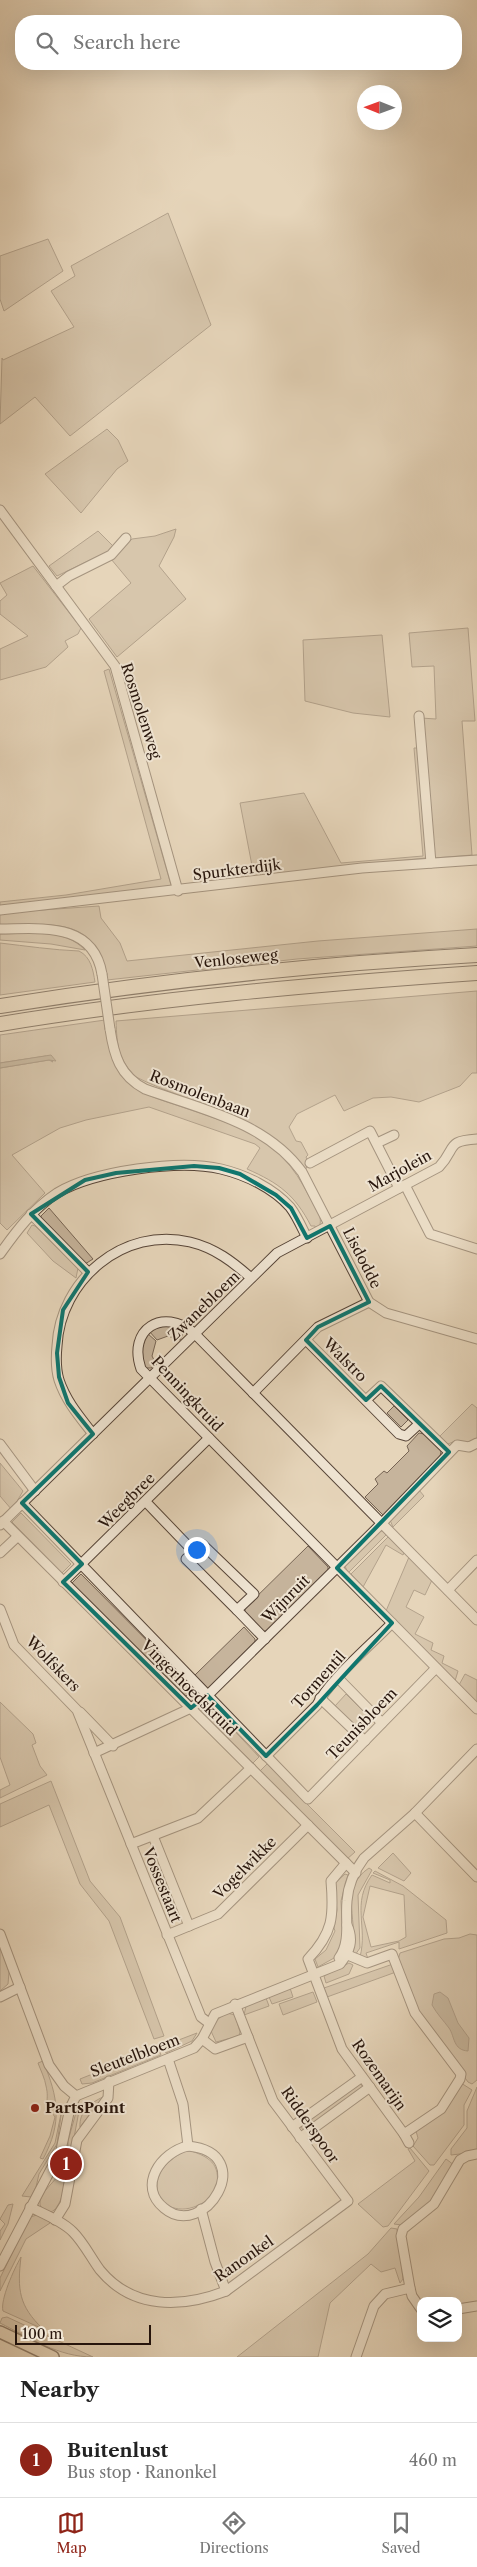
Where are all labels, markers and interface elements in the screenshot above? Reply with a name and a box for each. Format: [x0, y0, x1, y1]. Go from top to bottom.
search box [15, 15, 462, 70]
icon: search [33, 29, 61, 57]
text: Search here [73, 31, 181, 54]
north arrow [357, 85, 402, 130]
street label: Rosmolenweg [117, 660, 166, 761]
street label: Spurkterdijk [192, 855, 283, 884]
street label: Venloseweg [192, 945, 279, 972]
street label: Rosmolenbaan [147, 1066, 254, 1122]
street label: Marjolein [365, 1145, 435, 1196]
street label: Lisdodde [339, 1224, 386, 1291]
street label: Zwanebloem [164, 1267, 244, 1345]
street label: Walstro [319, 1333, 371, 1386]
street label: Penningkruid [148, 1352, 227, 1435]
street label: Weegbree [94, 1469, 159, 1533]
your location [184, 1537, 210, 1563]
street label: Wijnruit [257, 1570, 314, 1627]
street label: Wolfskers [22, 1631, 85, 1695]
street label: Vingerhoedskruid [137, 1635, 241, 1740]
street label: Tormentil [288, 1646, 350, 1713]
street label: Teunisbloem [323, 1684, 401, 1764]
street label: Vogelwikke [208, 1832, 280, 1904]
street label: Vossestaart [138, 1844, 186, 1926]
street label: Sleutelbloem [87, 2030, 182, 2081]
street label: Rozemarijn [348, 2035, 411, 2114]
street label: Ridderspoor [277, 2083, 344, 2167]
place label: PartsPoint [45, 2098, 125, 2117]
marker: PartsPoint [29, 2102, 41, 2114]
pin: 1 [50, 2145, 82, 2183]
street label: Ranonkel [210, 2231, 277, 2286]
map controls [417, 2297, 462, 2342]
button: layers [417, 2297, 462, 2342]
scale bar [15, 2322, 151, 2345]
text: 100 m [22, 2325, 62, 2343]
text: Nearby [20, 2377, 99, 2402]
text: Buitenlust [67, 2439, 168, 2462]
text: 1 [32, 2450, 40, 2470]
text: 460 m [409, 2450, 457, 2470]
text: Bus stop · Ranonkel [67, 2462, 217, 2482]
tab: Map [56, 2509, 87, 2557]
tab: Directions [199, 2509, 269, 2557]
tab: Saved [382, 2509, 420, 2557]

